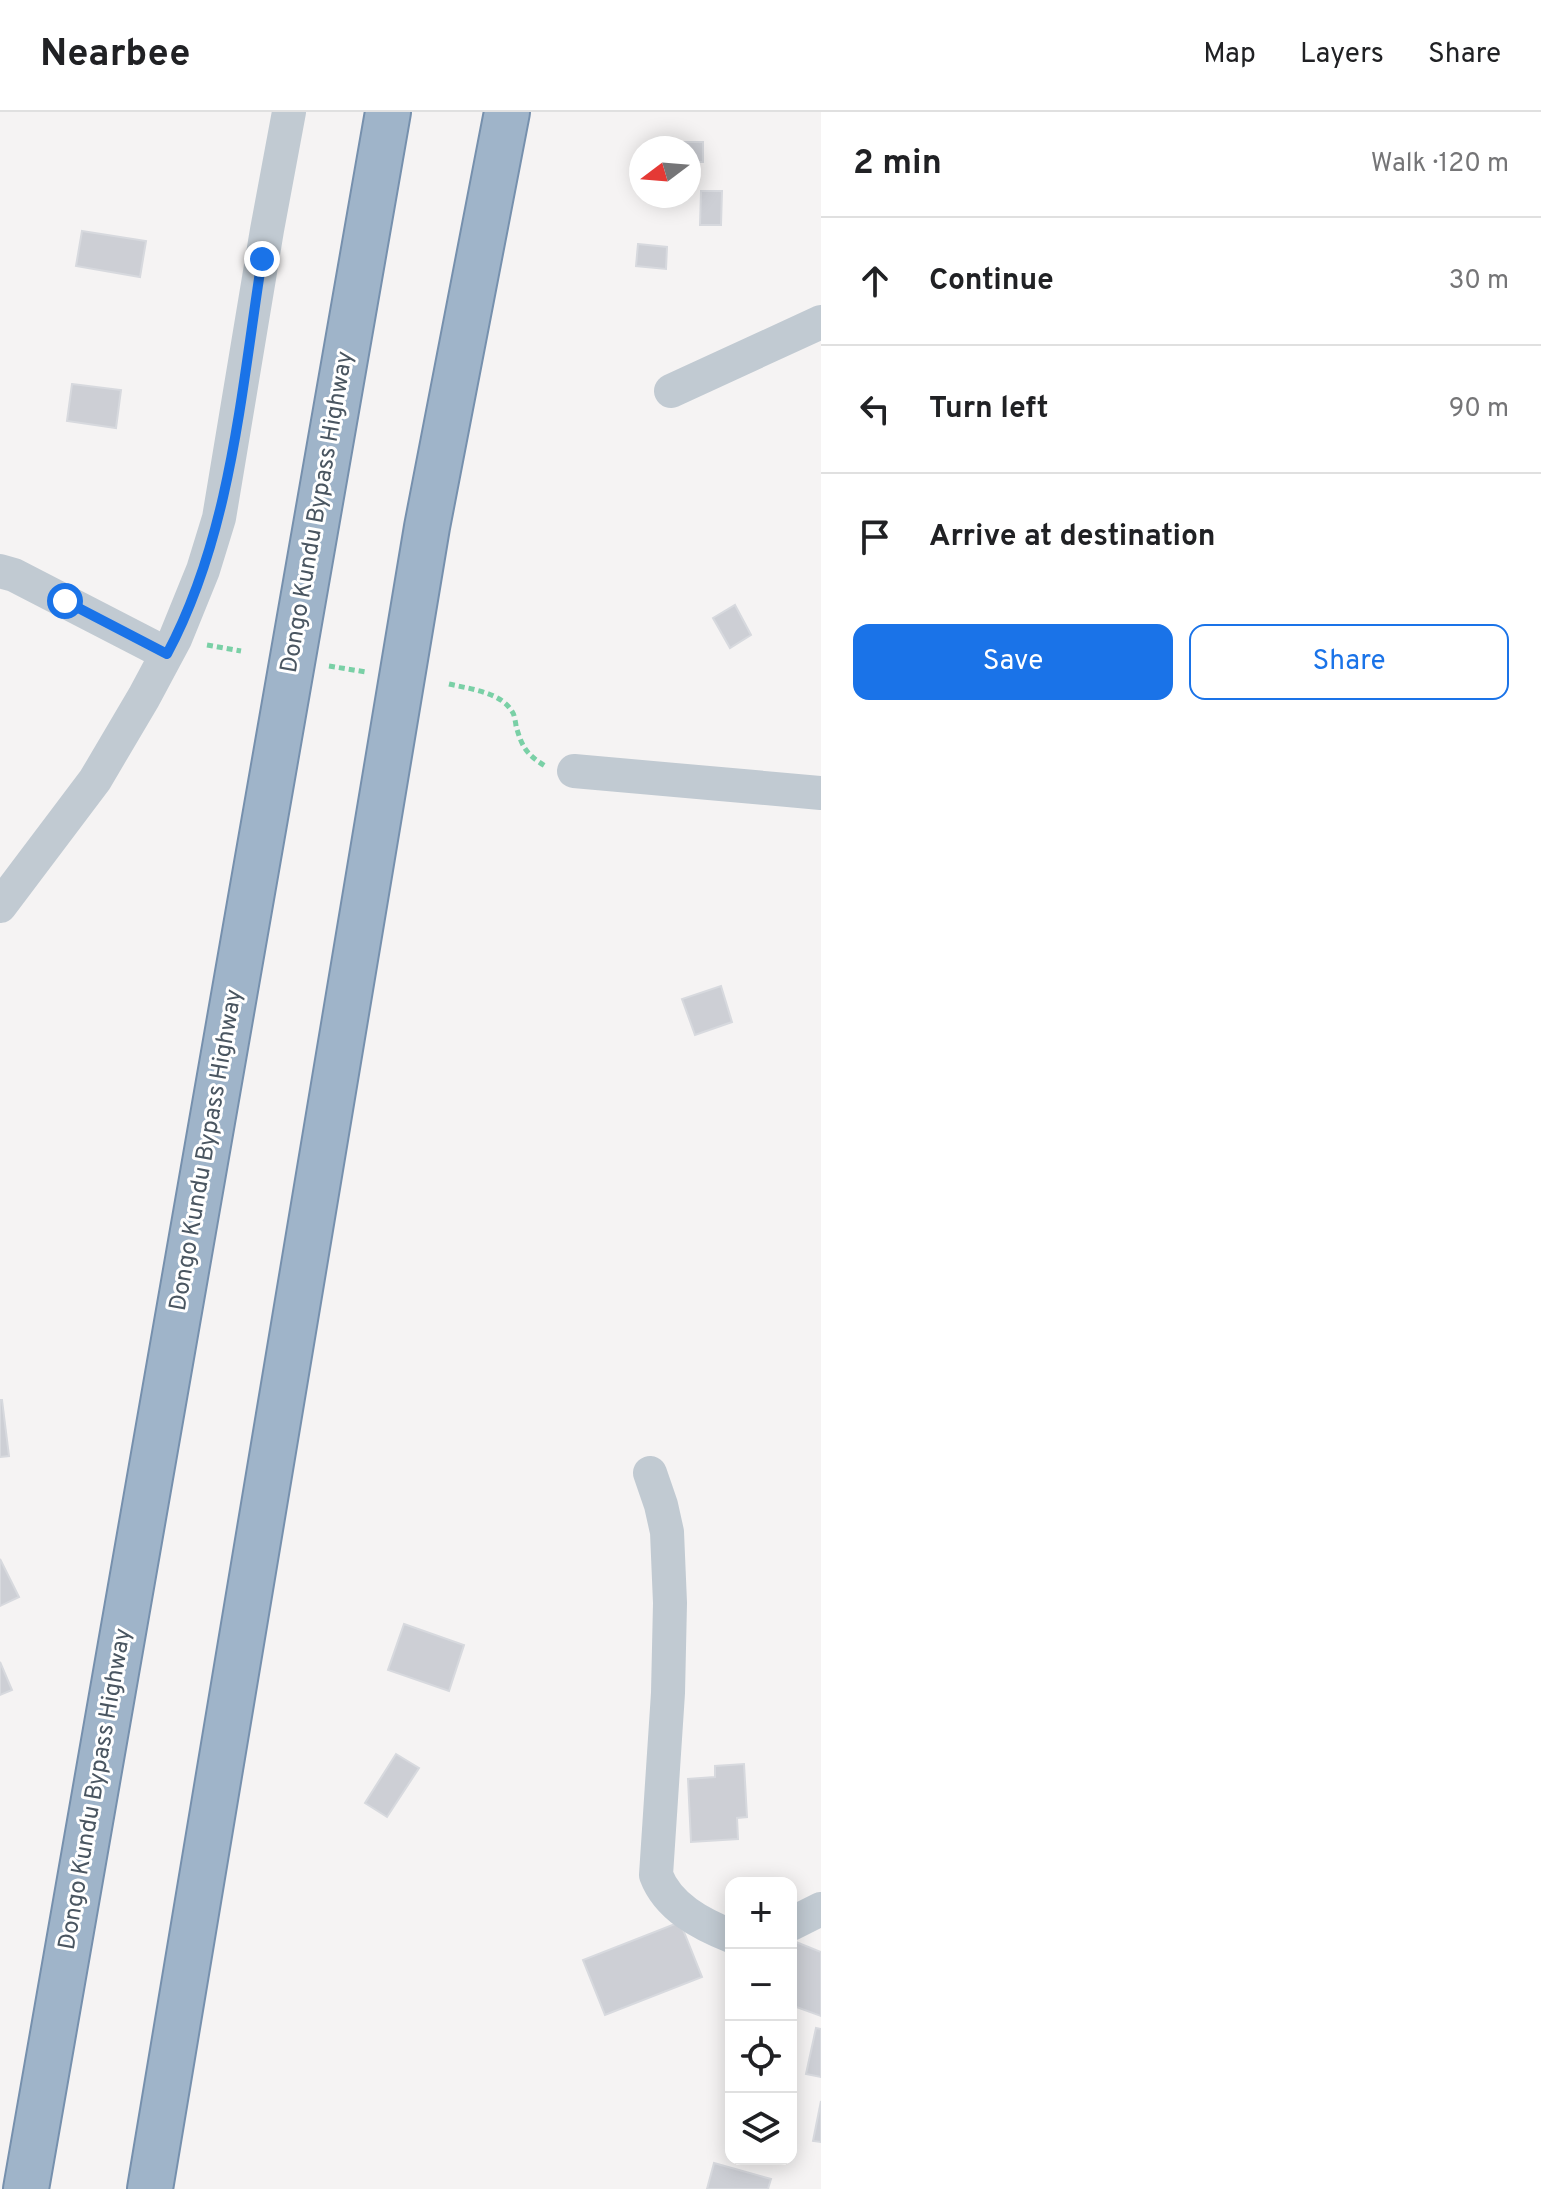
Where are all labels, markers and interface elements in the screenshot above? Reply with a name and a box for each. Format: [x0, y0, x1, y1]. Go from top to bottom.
text: Nearbee [40, 31, 190, 80]
text: Map [1203, 37, 1256, 73]
text: Layers [1300, 37, 1384, 73]
text: Share [1428, 37, 1501, 73]
north arrow [629, 136, 701, 208]
text: 2 min [853, 143, 942, 186]
text: Walk · 120 m [1371, 148, 1509, 181]
route end [244, 241, 280, 277]
icon: ahead [853, 259, 897, 303]
text: Continue [929, 263, 1054, 300]
text: 30 m [1449, 265, 1509, 298]
street label: Dongo Kundu Bypass Highway [275, 349, 361, 675]
icon: left [853, 387, 897, 431]
text: Turn left [929, 391, 1049, 428]
text: 90 m [1449, 393, 1509, 426]
icon: arrive [853, 515, 897, 559]
text: Arrive at destination [929, 519, 1215, 556]
route start [47, 583, 83, 619]
button: Save [853, 624, 1173, 700]
button: Share [1189, 624, 1509, 700]
street label: Dongo Kundu Bypass Highway [164, 987, 250, 1313]
street label: Dongo Kundu Bypass Highway [53, 1626, 139, 1952]
map controls [725, 1877, 797, 2165]
button: + [725, 1877, 797, 1949]
button: − [725, 1949, 797, 2021]
button: locate [725, 2021, 797, 2093]
button: layers [725, 2093, 797, 2165]

